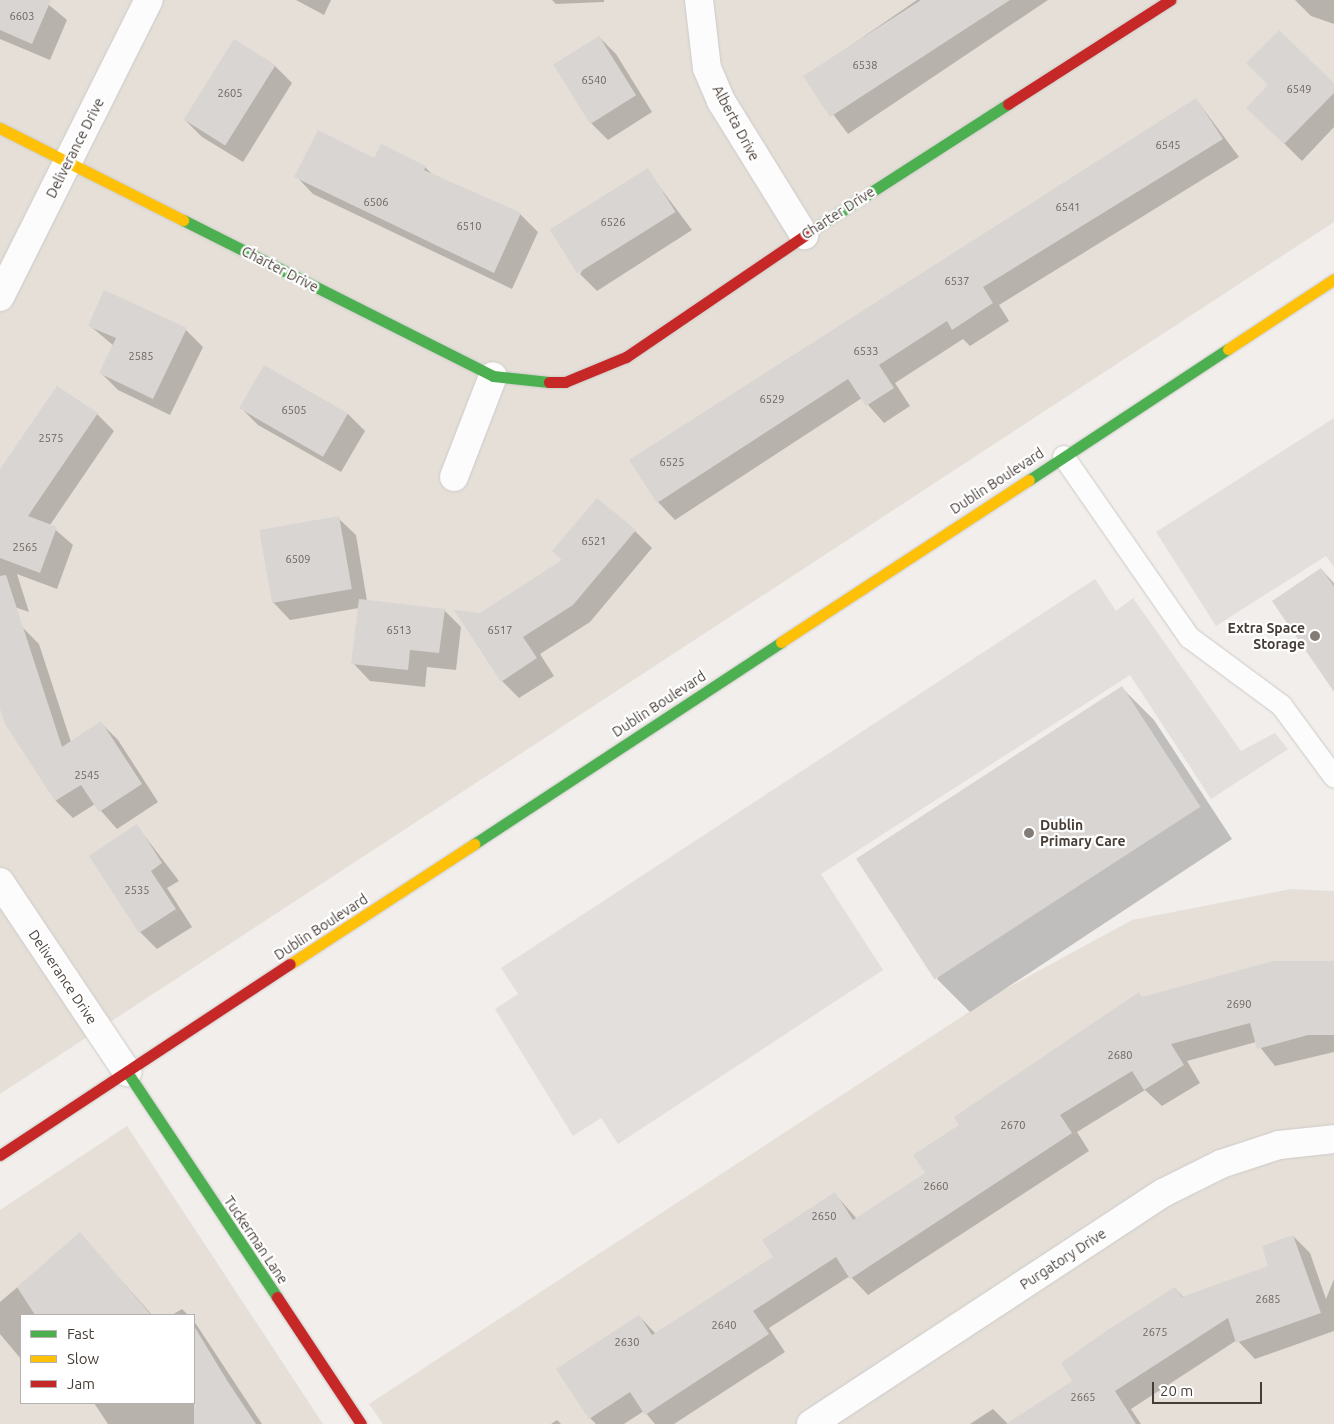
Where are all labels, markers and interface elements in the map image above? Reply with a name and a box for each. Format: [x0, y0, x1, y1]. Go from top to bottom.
house number: 6603 [10, 9, 34, 23]
house number: 6538 [853, 58, 877, 72]
house number: 6540 [582, 73, 606, 87]
street label: Alberta Drive [709, 82, 763, 164]
house number: 6549 [1287, 82, 1311, 96]
house number: 2605 [218, 86, 242, 100]
street label: Deliverance Drive [43, 95, 107, 201]
house number: 6545 [1156, 138, 1180, 152]
street label: Charter Drive [798, 183, 878, 243]
house number: 6506 [364, 195, 388, 209]
house number: 6541 [1056, 200, 1080, 214]
house number: 6526 [601, 215, 625, 229]
house number: 6510 [457, 219, 481, 233]
street label: Charter Drive [239, 242, 321, 296]
house number: 6537 [945, 274, 969, 288]
house number: 6533 [854, 344, 878, 358]
house number: 2585 [129, 349, 153, 363]
house number: 6529 [760, 392, 784, 406]
house number: 6505 [282, 403, 306, 417]
house number: 2575 [39, 431, 63, 445]
street label: Dublin Boulevard [947, 444, 1047, 518]
house number: 6525 [660, 455, 684, 469]
house number: 6521 [582, 534, 606, 548]
house number: 2565 [13, 540, 37, 554]
house number: 6509 [286, 552, 310, 566]
place label: Extra Space Storage [1228, 620, 1305, 652]
house number: 6513 [387, 623, 411, 637]
house number: 6517 [488, 623, 512, 637]
marker: Extra Space Storage [1309, 630, 1321, 642]
street label: Dublin Boulevard [609, 667, 709, 741]
house number: 2545 [75, 768, 99, 782]
place label: Dublin Primary Care [1040, 817, 1125, 850]
marker: Dublin Primary Care [1022, 826, 1036, 840]
house number: 2535 [125, 883, 149, 897]
street label: Dublin Boulevard [271, 890, 371, 964]
street label: Deliverance Drive [25, 927, 101, 1027]
house number: 2690 [1227, 997, 1251, 1011]
house number: 2680 [1108, 1048, 1132, 1062]
house number: 2670 [1001, 1118, 1025, 1132]
house number: 2660 [924, 1179, 948, 1193]
street label: Tuckerman Lane [220, 1193, 292, 1287]
house number: 2650 [812, 1209, 836, 1223]
street label: Purgatory Drive [1017, 1225, 1109, 1293]
house number: 2685 [1256, 1292, 1280, 1306]
legend [20, 1314, 195, 1404]
house number: 2640 [712, 1318, 736, 1332]
text: Fast [67, 1325, 94, 1342]
house number: 2675 [1143, 1325, 1167, 1339]
house number: 2630 [615, 1335, 639, 1349]
text: Slow [67, 1350, 99, 1367]
scale bar [1154, 1372, 1264, 1404]
text: Jam [67, 1375, 95, 1392]
text: 20 m [1160, 1382, 1193, 1399]
house number: 2665 [1071, 1390, 1095, 1404]

